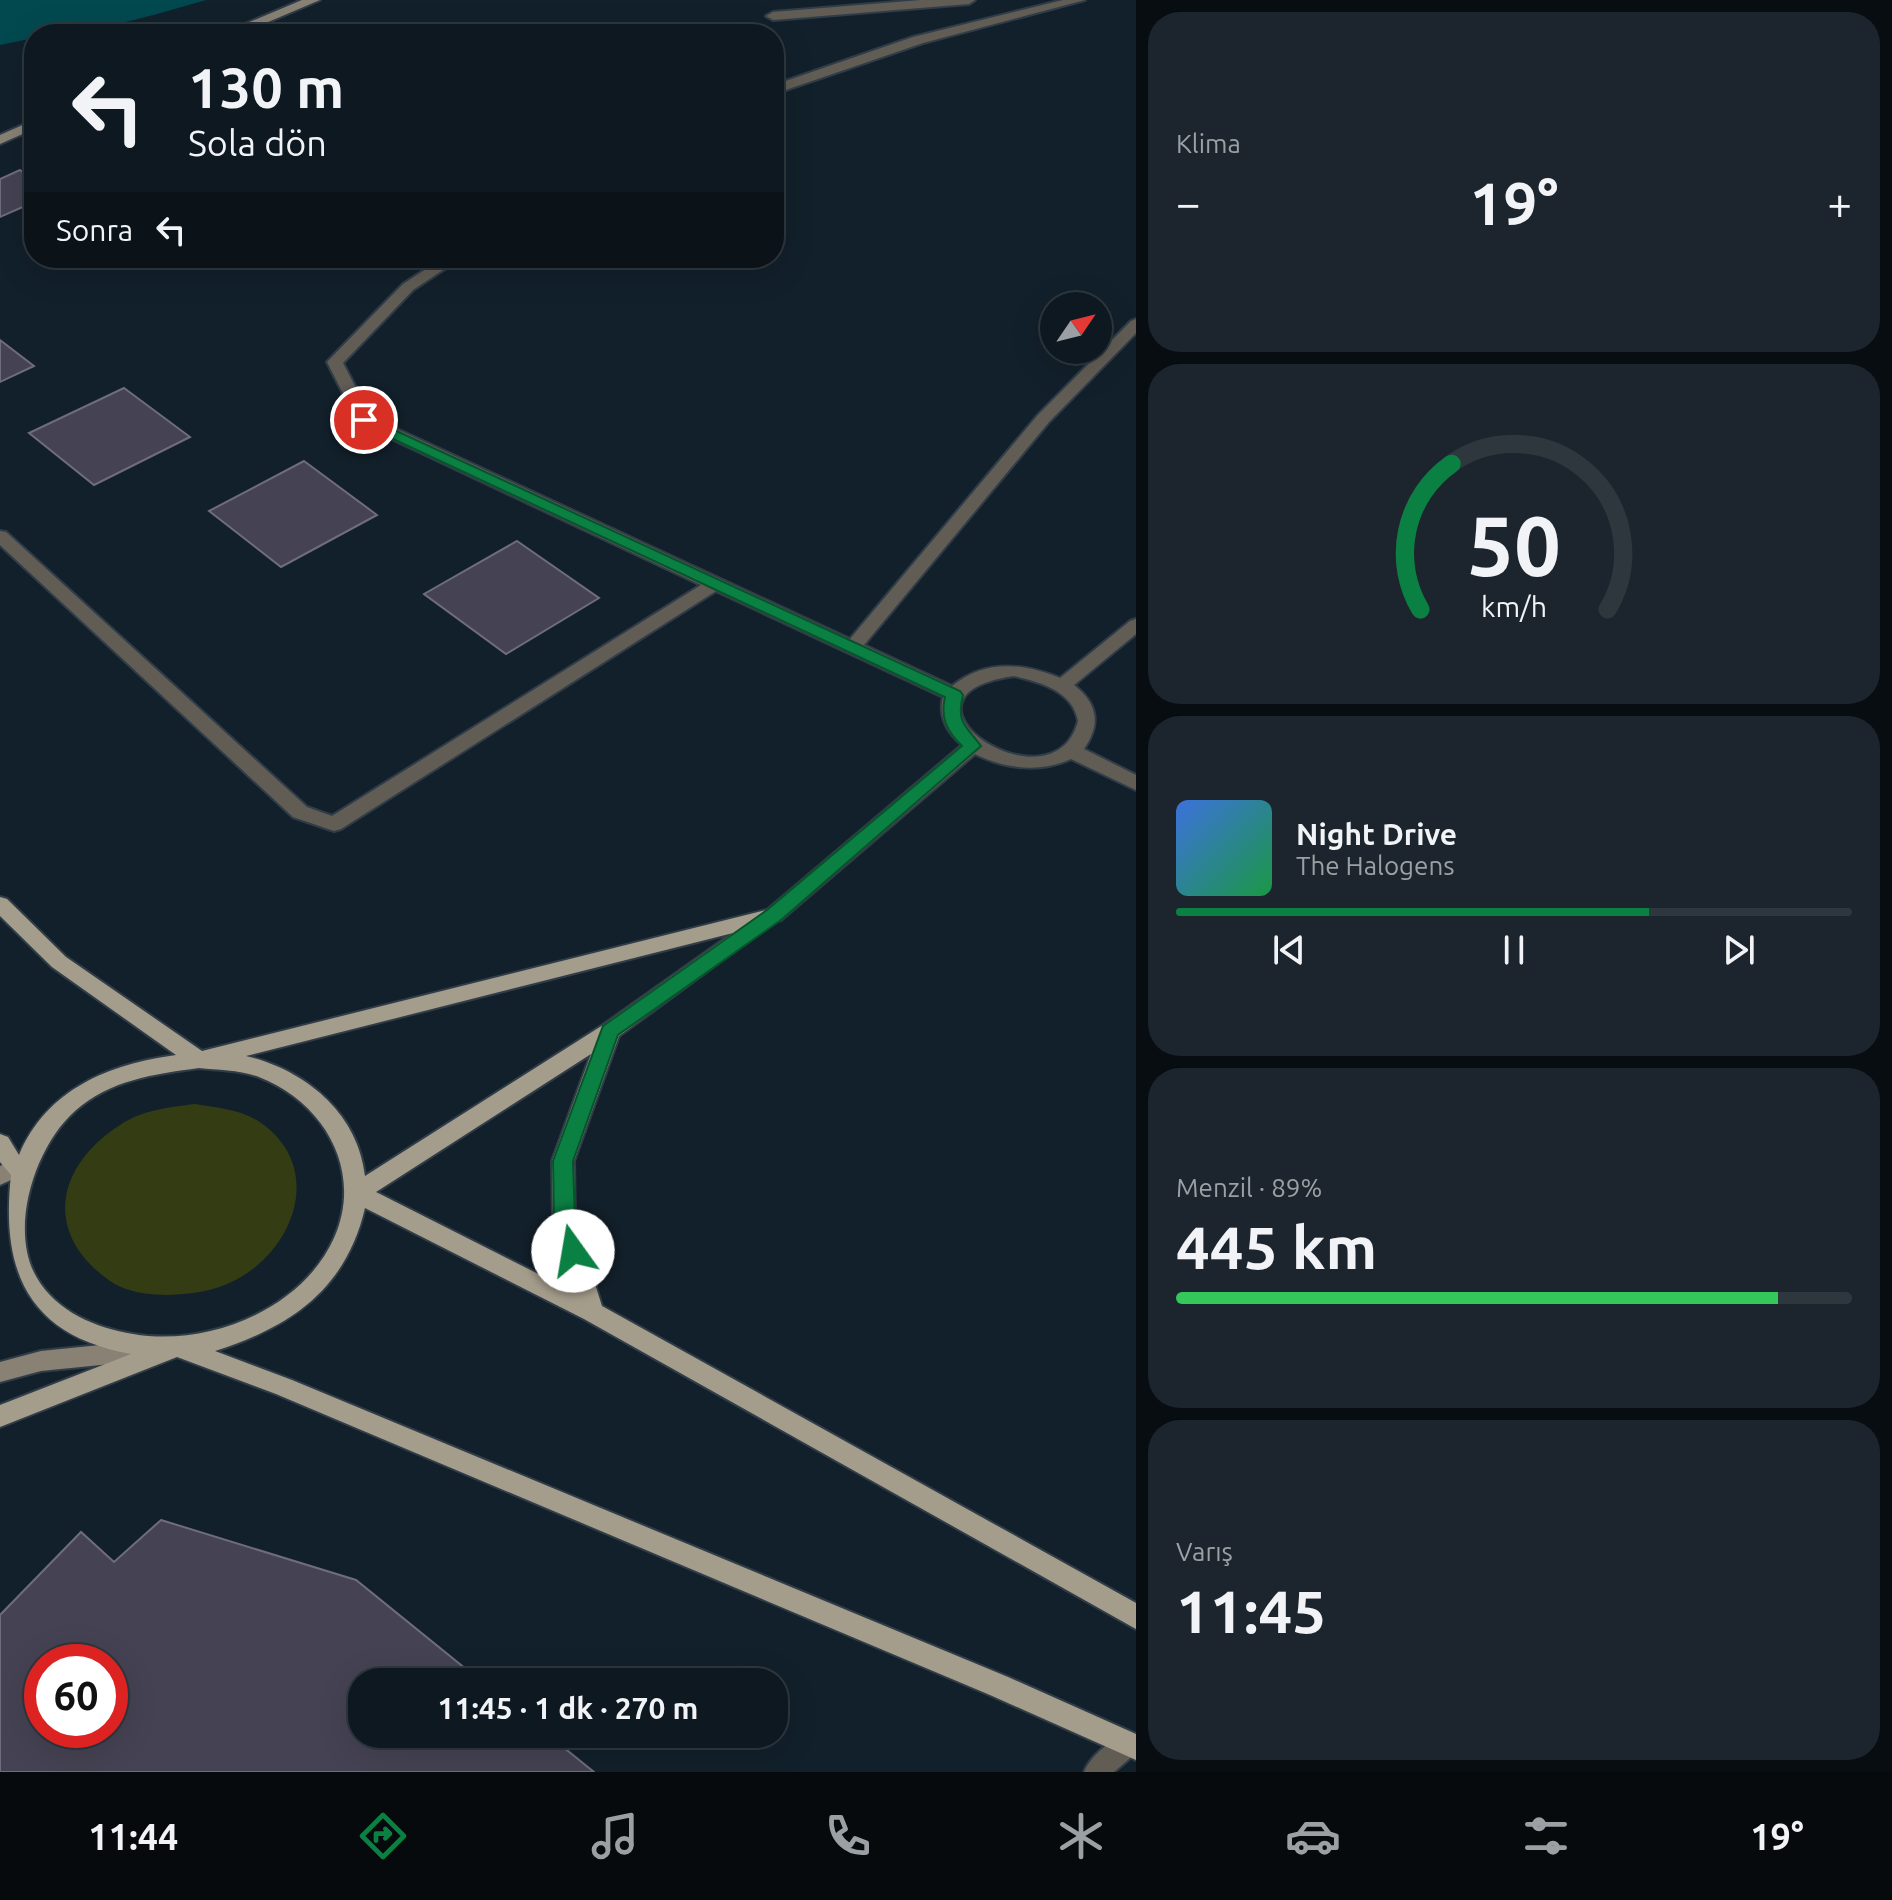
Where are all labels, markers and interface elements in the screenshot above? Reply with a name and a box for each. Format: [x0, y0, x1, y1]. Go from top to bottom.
icon: left [56, 56, 160, 160]
text: 130 m [188, 56, 344, 119]
text: Sola dön [188, 122, 327, 163]
text: Klima [1176, 129, 1241, 158]
text: 19° [1470, 169, 1558, 236]
text: − [1176, 178, 1201, 227]
text: + [1827, 178, 1852, 227]
icon: left [149, 208, 193, 252]
text: Sonra [56, 213, 133, 247]
north arrow [1040, 292, 1112, 364]
map controls [1040, 292, 1112, 364]
pin [330, 386, 398, 454]
icon: arrive [342, 398, 386, 442]
text: 50 [1467, 498, 1561, 592]
text: km/h [1481, 590, 1547, 622]
text: Night Drive [1296, 817, 1457, 851]
text: The Halogens [1296, 851, 1455, 880]
icon: previous [1267, 928, 1311, 972]
icon: pause [1492, 928, 1536, 972]
icon: next [1717, 928, 1761, 972]
text: Menzil · 89% [1176, 1173, 1322, 1202]
position arrow [531, 1209, 615, 1293]
text: 445 km [1176, 1213, 1377, 1280]
text: Varış [1176, 1537, 1233, 1566]
text: 11:45 [1176, 1577, 1326, 1644]
speed limit sign: 60 [24, 1644, 128, 1748]
text: 11:45 · 1 dk · 270 m [438, 1691, 698, 1725]
icon: directions [355, 1808, 411, 1864]
icon: music [587, 1808, 643, 1864]
icon: phone [820, 1808, 876, 1864]
icon: climate [1053, 1808, 1109, 1864]
icon: car [1285, 1808, 1341, 1864]
icon: filters [1518, 1808, 1574, 1864]
text: 11:44 [88, 1816, 178, 1857]
text: 19° [1750, 1816, 1804, 1857]

